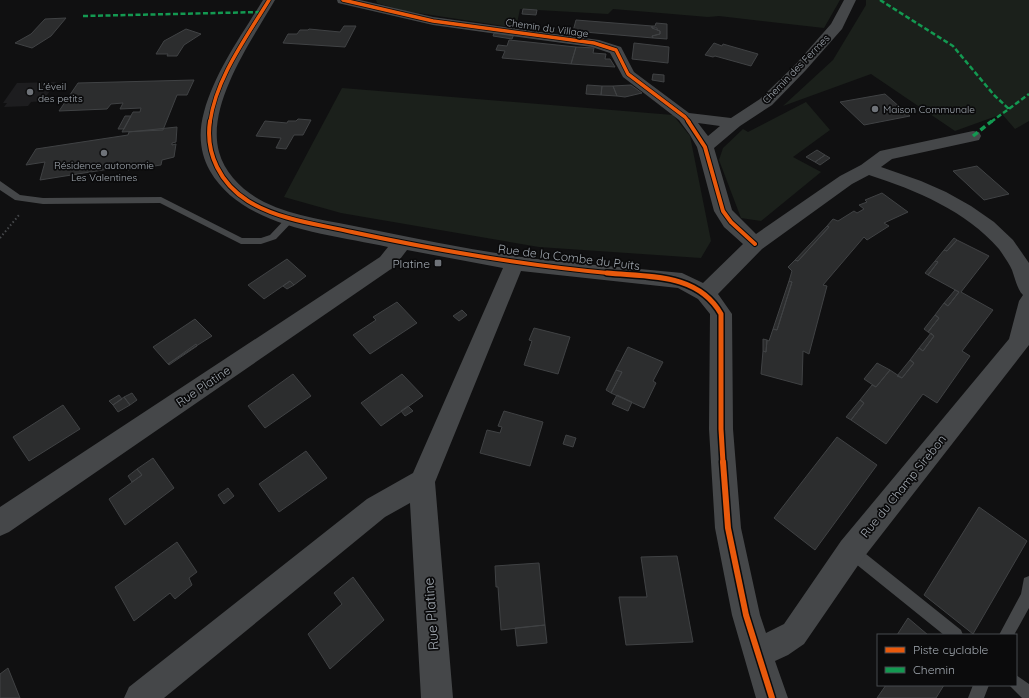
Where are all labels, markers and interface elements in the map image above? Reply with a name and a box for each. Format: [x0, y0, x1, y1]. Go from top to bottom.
street label: Chemin du Village [505, 16, 590, 40]
street label: Chemin des Fermes [760, 31, 833, 106]
place label: L'éveil des petits [38, 80, 83, 105]
marker: L'éveil des petits [25, 87, 35, 97]
place label: Maison Communale [883, 103, 975, 116]
marker: Maison Communale [870, 104, 880, 114]
marker: Résidence autonomie Les Valentines [99, 148, 109, 158]
place label: Résidence autonomie Les Valentines [54, 159, 154, 184]
street label: Rue de la Combe du Puits [497, 241, 641, 273]
place label: Platine [392, 256, 430, 271]
marker: Platine [433, 258, 443, 268]
street label: Rue Platine [173, 362, 233, 410]
street label: Rue du Champ Sirebon [857, 432, 949, 540]
street label: Rue Platine [419, 577, 443, 651]
legend [877, 634, 1017, 686]
text: Piste cyclable [913, 642, 989, 657]
text: Chemin [913, 662, 955, 677]

